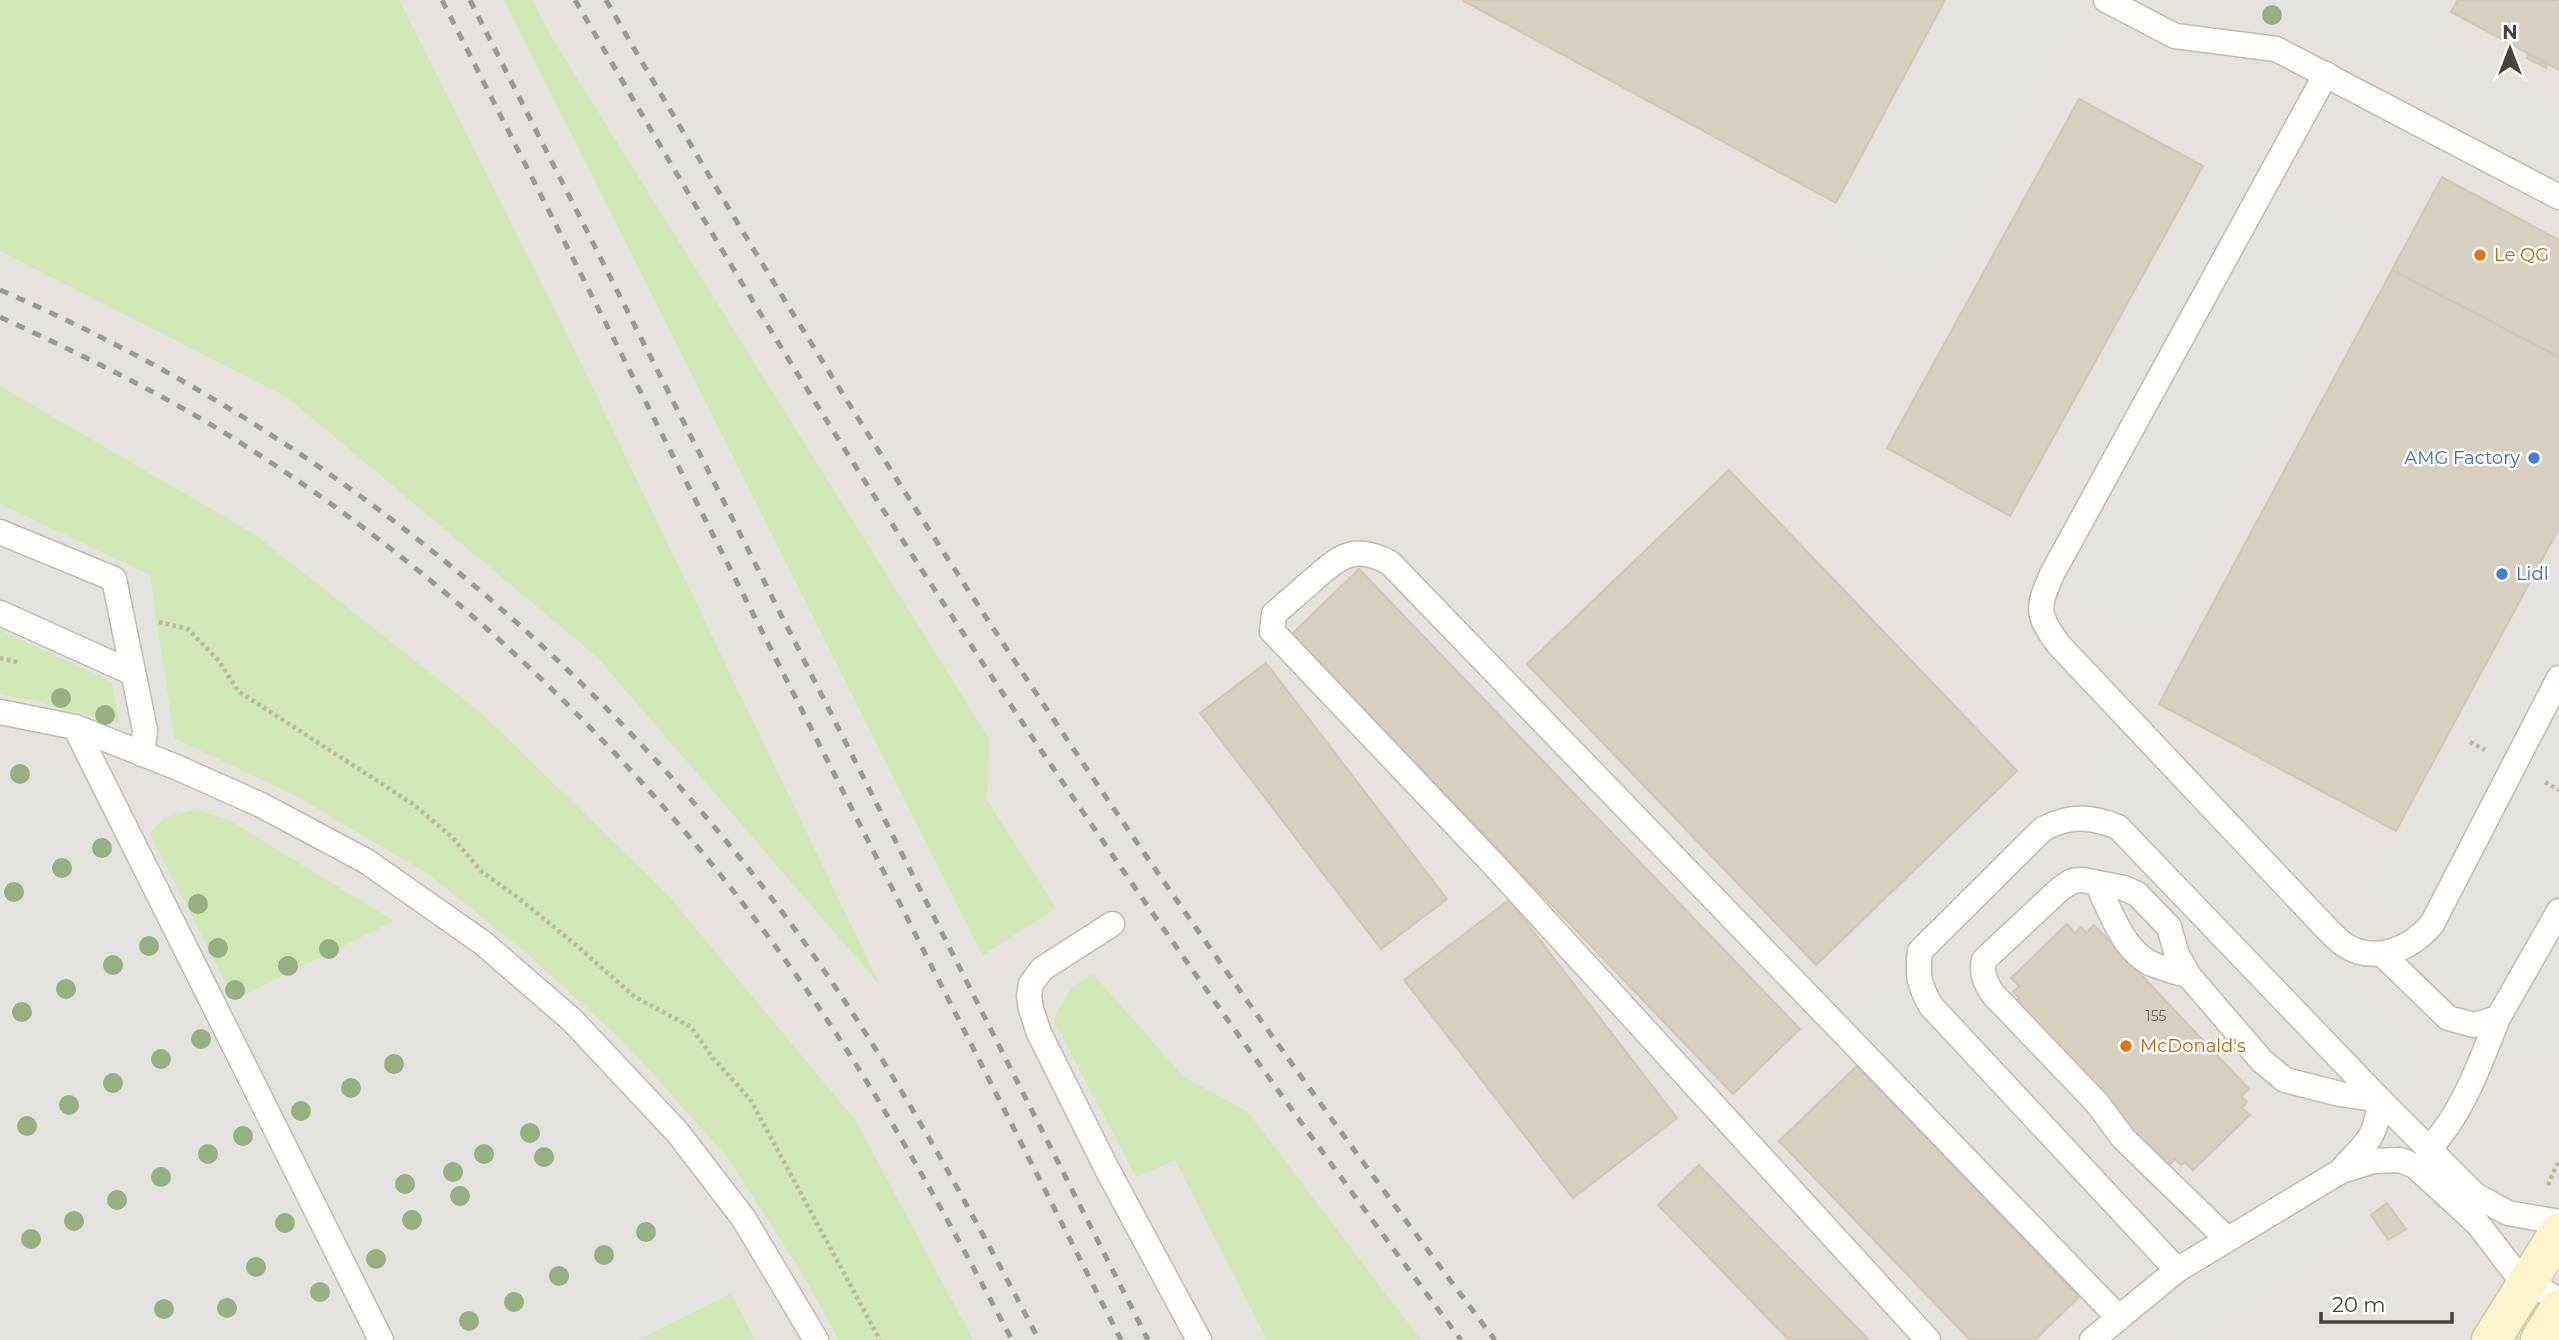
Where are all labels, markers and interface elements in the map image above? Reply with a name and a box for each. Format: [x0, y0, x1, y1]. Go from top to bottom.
north arrow [2475, 14, 2545, 84]
text: N [2502, 21, 2518, 44]
place label: Le QG [2494, 244, 2549, 266]
marker: Le QG [2472, 247, 2488, 263]
place label: AMG Factory [2404, 447, 2520, 469]
marker: AMG Factory [2526, 450, 2542, 466]
place label: Lidl [2516, 563, 2549, 585]
marker: Lidl [2494, 566, 2510, 582]
house number: 155 [2146, 1007, 2166, 1025]
place label: McDonald's [2140, 1035, 2246, 1057]
marker: McDonald's [2118, 1038, 2134, 1054]
scale bar [2321, 1280, 2452, 1324]
text: 20 m [2332, 1292, 2386, 1317]

